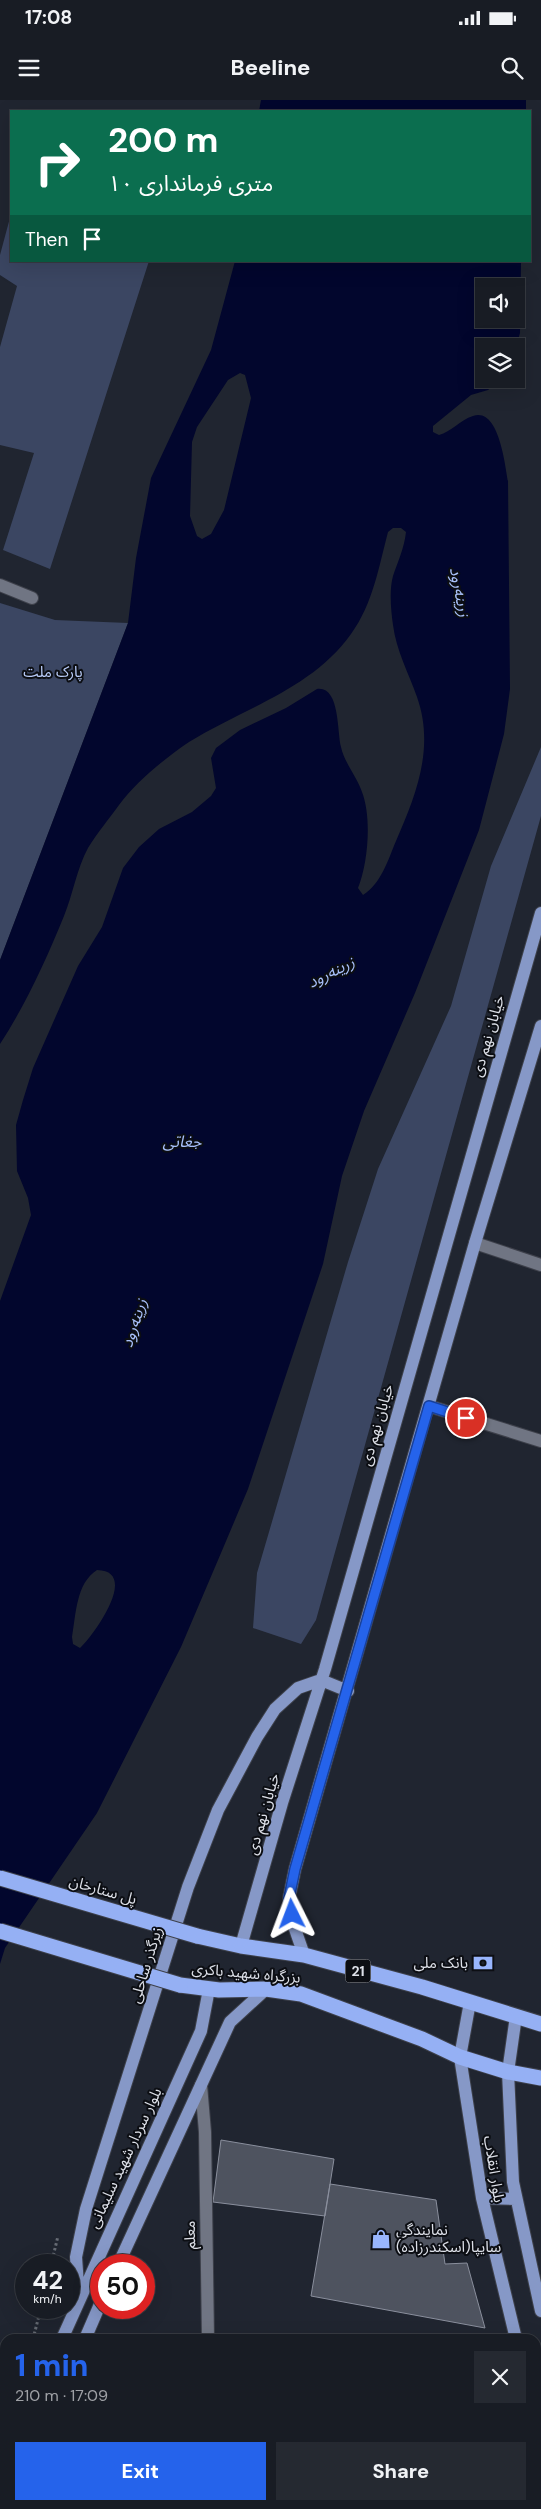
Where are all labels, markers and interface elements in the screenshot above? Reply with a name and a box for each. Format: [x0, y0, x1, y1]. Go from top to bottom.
text: 17:08 [25, 5, 72, 30]
text: Beeline [231, 53, 310, 82]
icon: menu [15, 54, 43, 82]
icon: search [498, 54, 526, 82]
text: 200 m [108, 117, 219, 163]
icon: right [25, 130, 90, 195]
text: ۱۰ متری فرمانداری [108, 169, 273, 198]
icon: arrive [78, 225, 106, 253]
text: Then [25, 227, 68, 252]
map controls [475, 278, 525, 388]
button: sound [475, 278, 525, 328]
button: layers [475, 338, 525, 388]
water label: زرینه‌رود [445, 565, 475, 619]
park label: پارک ملت [23, 662, 83, 682]
water label: زرینه‌رود [304, 951, 359, 993]
street label: خیابان نهم دی [467, 993, 510, 1079]
water label: جغاتی [163, 1131, 202, 1152]
water label: زرینه‌رود [116, 1295, 152, 1350]
street label: خیابان نهم دی [356, 1382, 399, 1468]
pin [445, 1397, 487, 1439]
icon: arrive [452, 1404, 480, 1432]
street label: خیابان نهم دی [242, 1771, 285, 1857]
street label: پل ستارخان [67, 1871, 139, 1909]
position arrow [265, 1887, 317, 1939]
street label: زیرگذر ساحلی [125, 1924, 167, 2006]
bank icon: بانک ملی [472, 1952, 494, 1974]
place label: بانک ملی [414, 1953, 468, 1973]
street label: بزرگراه شهید باکری [191, 1958, 301, 1988]
road number: 21 [346, 1960, 370, 1982]
street label: بلوار سردار شهید سلیمانی [84, 2084, 166, 2232]
street label: بلوار انقلاب [479, 2134, 509, 2204]
street label: معلم [180, 2220, 201, 2249]
place label: نمایندگی سایپا(اسکندرزاده) [396, 2220, 502, 2257]
shop icon: نمایندگی سایپا(اسکندرزاده) [370, 2228, 392, 2250]
speed limit sign: 50 [90, 2254, 155, 2319]
text: 42 [32, 2264, 63, 2297]
text: km/h [33, 2291, 62, 2307]
text: 1 min [15, 2346, 88, 2385]
button: close [474, 2351, 526, 2403]
text: 210 m · 17:09 [15, 2385, 108, 2406]
button: Exit [15, 2442, 266, 2500]
button: Share [276, 2442, 526, 2500]

